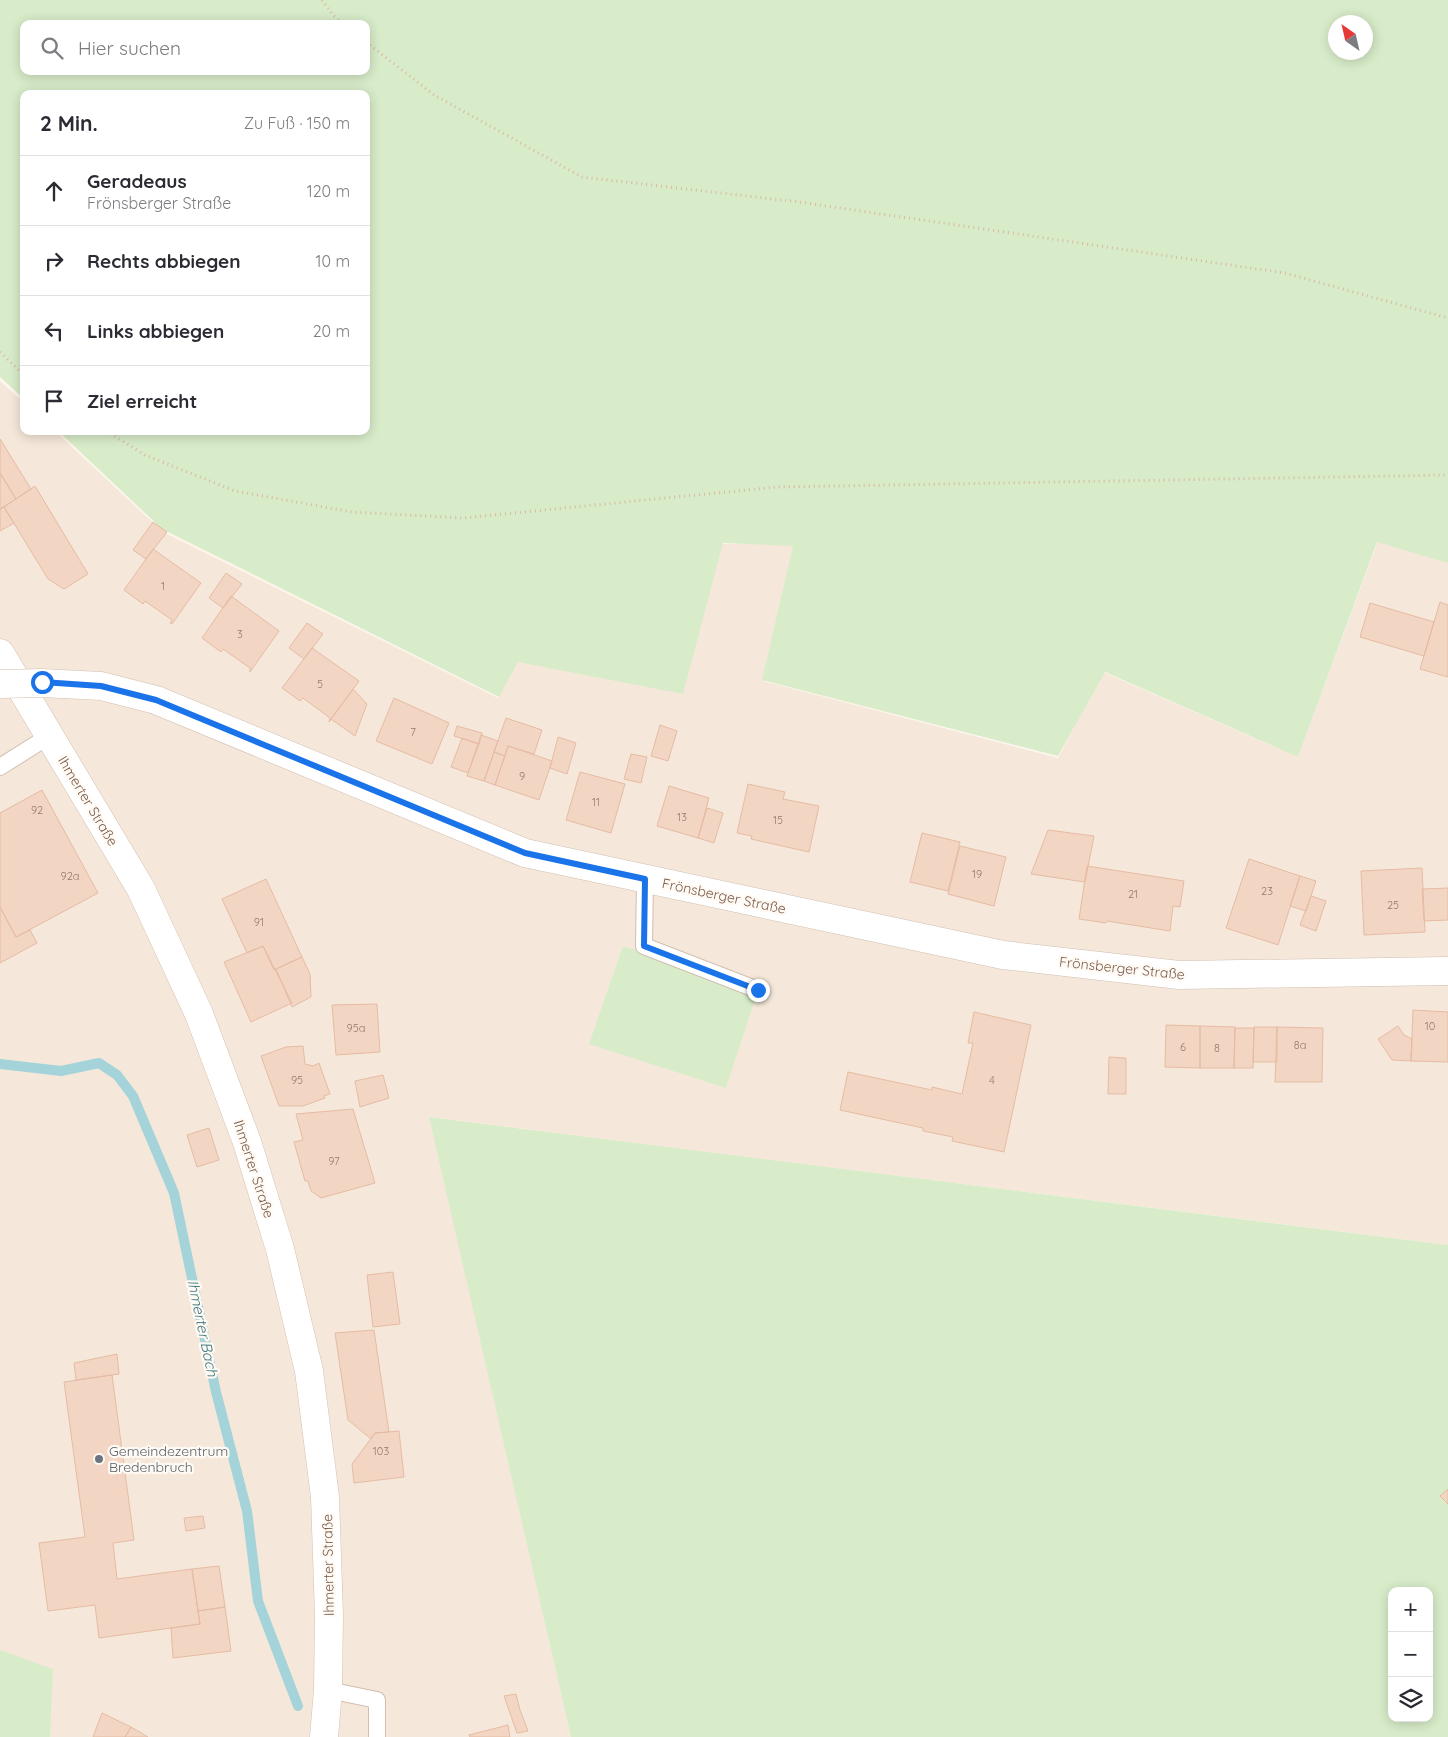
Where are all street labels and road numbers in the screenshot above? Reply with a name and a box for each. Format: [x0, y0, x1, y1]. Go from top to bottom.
street label: Ihmerter Straße [54, 753, 122, 849]
street label: Frönsberger Straße [660, 874, 788, 918]
street label: Frönsberger Straße [1058, 952, 1186, 984]
street label: Ihmerter Straße [230, 1118, 278, 1220]
street label: Ihmerter Straße [318, 1514, 338, 1616]

